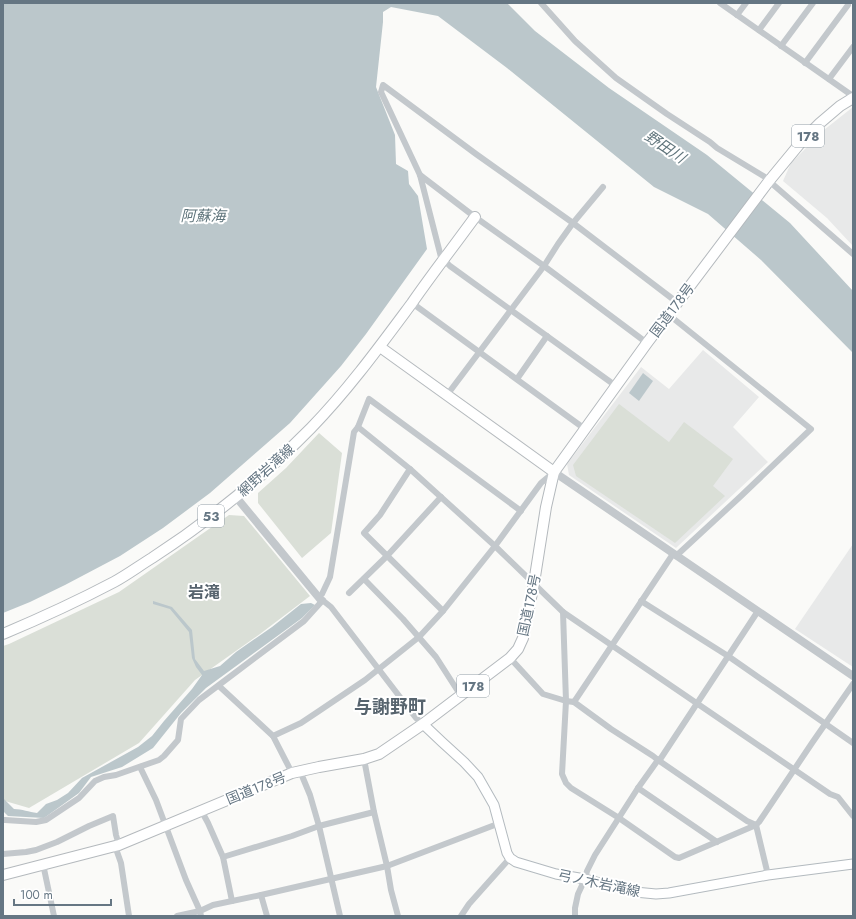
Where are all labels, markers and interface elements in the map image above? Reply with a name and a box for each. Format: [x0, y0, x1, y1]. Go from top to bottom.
water label: 野田川 [640, 125, 691, 170]
road number: 178 [792, 125, 824, 147]
water label: 阿蘇海 [180, 205, 227, 227]
street label: 国道178号 [645, 279, 699, 341]
street label: 網野岩滝線 [233, 439, 299, 501]
road number: 53 [198, 505, 224, 527]
street label: 国道178号 [513, 572, 545, 638]
district label: 岩滝 [188, 581, 220, 604]
road number: 178 [457, 675, 489, 697]
district label: 与謝野町 [354, 694, 426, 720]
street label: 国道178号 [223, 767, 289, 809]
street label: 弓ノ木岩滝線 [556, 864, 642, 902]
scale bar [14, 881, 111, 907]
text: 100 m [20, 886, 53, 904]

